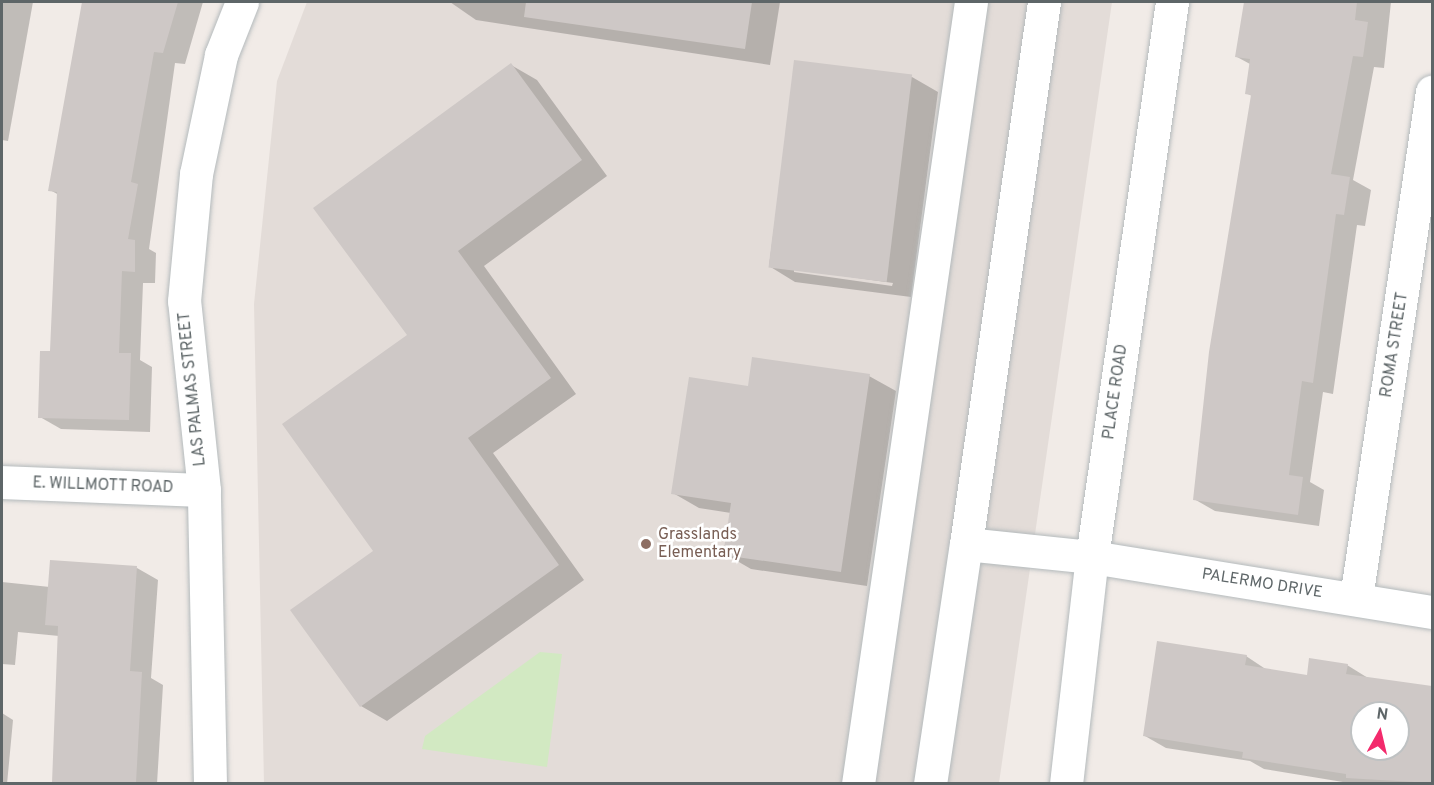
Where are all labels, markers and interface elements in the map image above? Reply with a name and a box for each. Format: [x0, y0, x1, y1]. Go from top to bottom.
street label: ROMA STREET [1377, 291, 1413, 399]
street label: LAS PALMAS STREET [175, 311, 211, 467]
street label: PLACE ROAD [1100, 343, 1132, 441]
street label: E. WILLMOTT ROAD [32, 474, 174, 498]
place label: Grasslands Elementary [658, 525, 741, 563]
marker: Grasslands Elementary [639, 537, 653, 551]
street label: PALERMO DRIVE [1200, 565, 1324, 603]
north arrow [1350, 701, 1410, 761]
text: N [1375, 704, 1389, 726]

